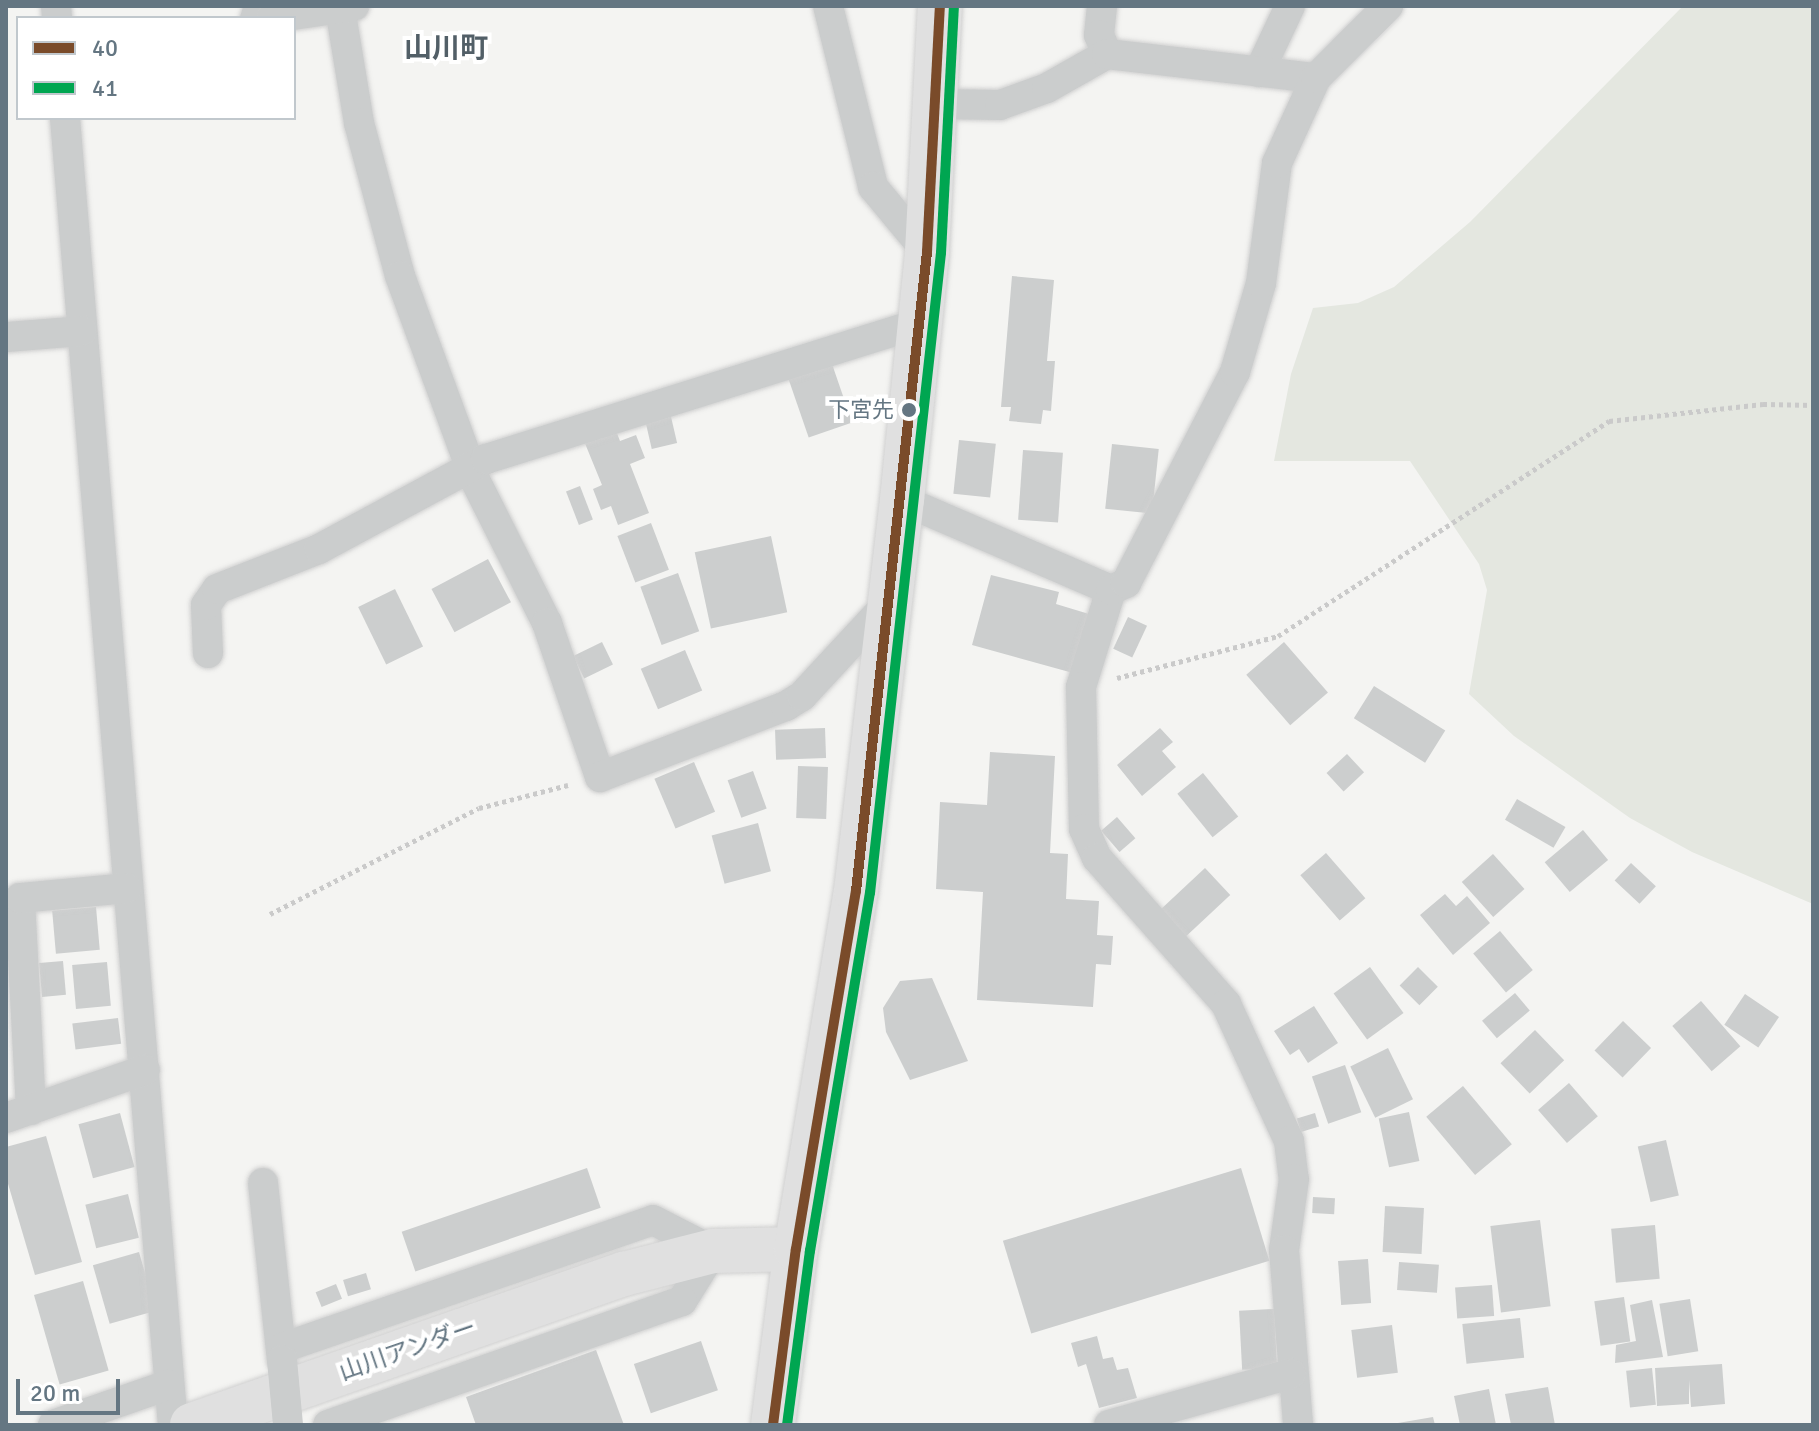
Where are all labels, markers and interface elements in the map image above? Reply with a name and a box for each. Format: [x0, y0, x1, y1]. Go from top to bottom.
legend [16, 16, 296, 120]
district label: 山川町 [404, 31, 488, 65]
text: 40 [92, 33, 118, 63]
text: 41 [92, 73, 118, 103]
place label: 下宮先 [828, 397, 894, 423]
marker: 下宮先 [901, 402, 917, 418]
street label: 山川アンダー [335, 1313, 481, 1387]
scale bar [20, 1363, 124, 1413]
text: 20 m [30, 1378, 80, 1408]

